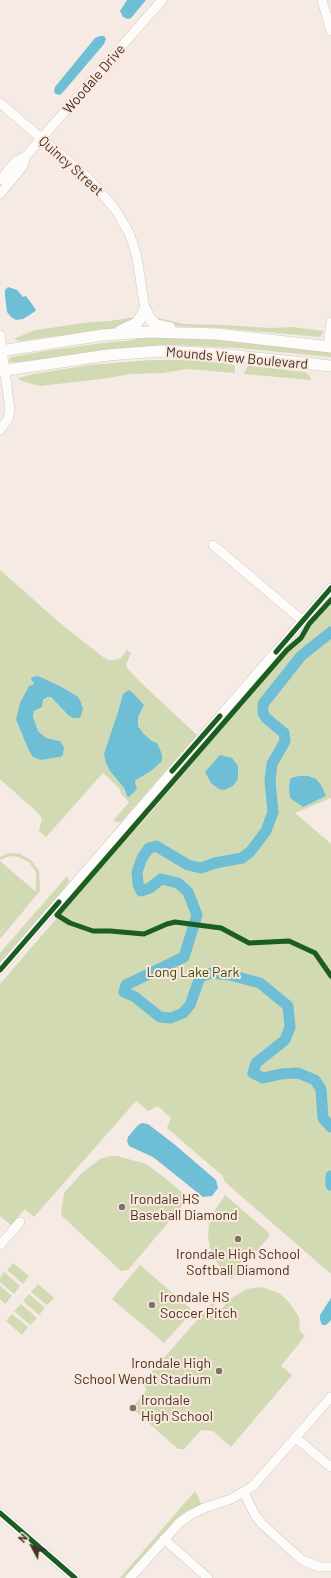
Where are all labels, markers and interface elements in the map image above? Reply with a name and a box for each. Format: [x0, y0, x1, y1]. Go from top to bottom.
street label: Woodale Drive [59, 41, 129, 117]
street label: Quincy Street [35, 133, 107, 199]
street label: Mounds View Boulevard [165, 343, 309, 373]
park label: Long Lake Park [146, 964, 240, 980]
place label: Irondale HS Baseball Diamond [130, 1191, 238, 1224]
marker: Irondale HS Baseball Diamond [117, 1202, 127, 1212]
marker: Irondale High School Softball Diamond [233, 1234, 243, 1244]
place label: Irondale High School Softball Diamond [176, 1246, 300, 1278]
place label: Irondale HS Soccer Pitch [160, 1289, 237, 1322]
marker: Irondale HS Soccer Pitch [147, 1300, 157, 1310]
place label: Irondale High School Wendt Stadium [74, 1355, 211, 1388]
marker: Irondale High School Wendt Stadium [214, 1366, 224, 1376]
place label: Irondale High School [141, 1392, 213, 1424]
marker: Irondale High School [128, 1403, 138, 1413]
north arrow [12, 1526, 52, 1566]
text: N [15, 1531, 30, 1545]

